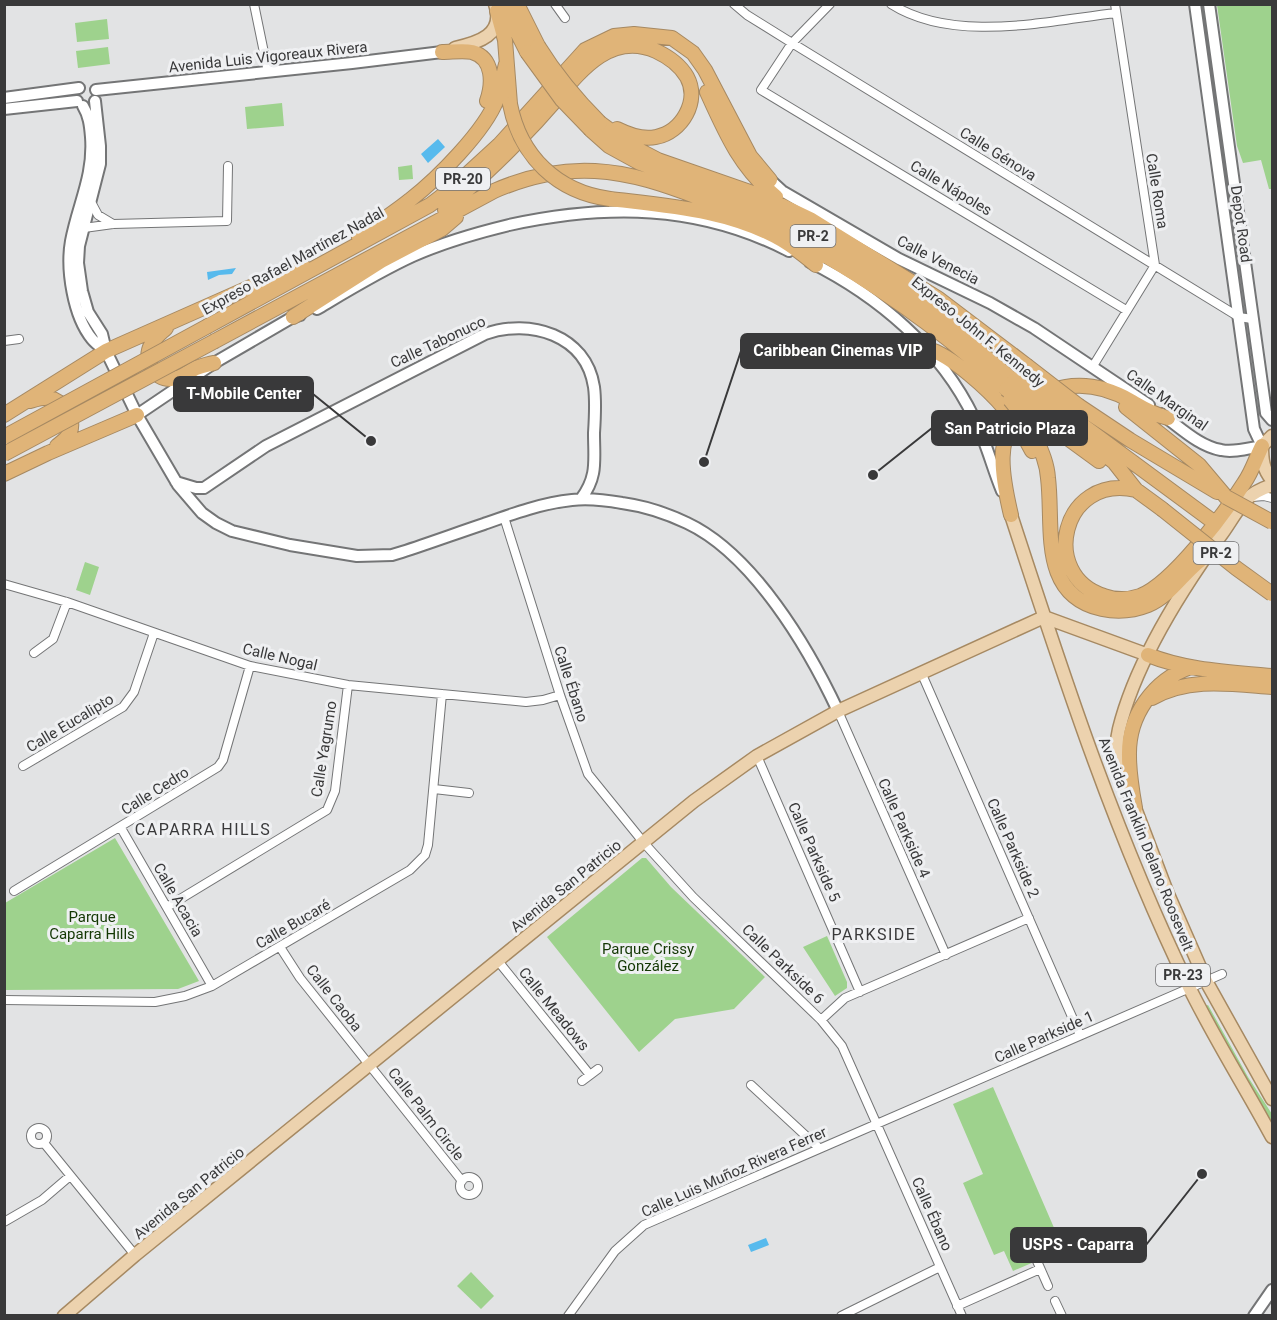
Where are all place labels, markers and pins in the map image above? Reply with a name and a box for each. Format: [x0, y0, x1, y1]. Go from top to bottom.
callout: Caribbean Cinemas VIP [741, 334, 935, 368]
callout: T-Mobile Center [174, 377, 313, 411]
callout: San Patricio Plaza [932, 411, 1087, 445]
callout: USPS - Caparra [1011, 1228, 1146, 1262]

